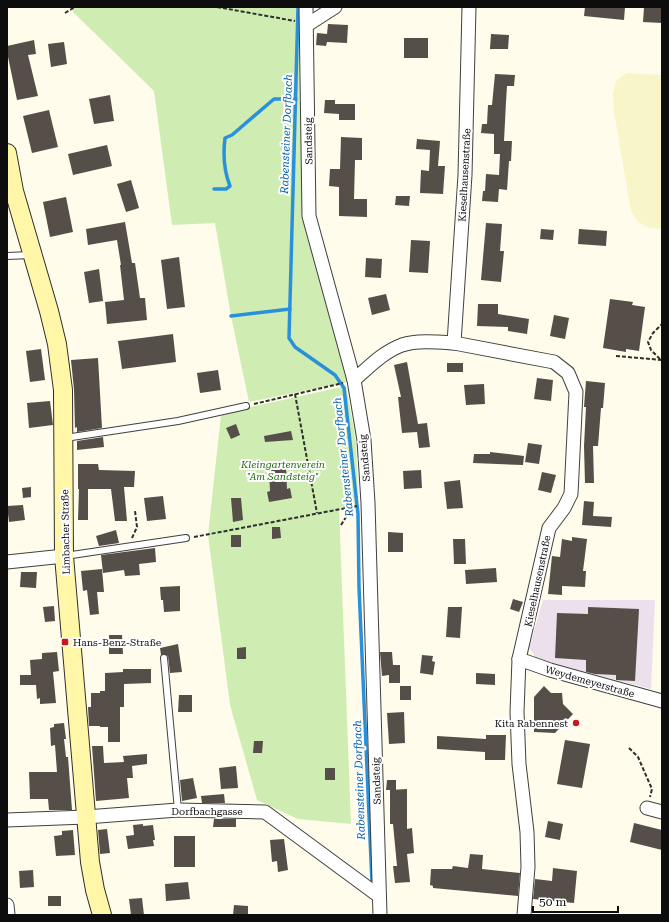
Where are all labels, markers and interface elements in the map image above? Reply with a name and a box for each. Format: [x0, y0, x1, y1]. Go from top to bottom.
water label: Rabensteiner Dorfbach [278, 74, 295, 195]
street label: Sandsteig [303, 117, 314, 165]
street label: Kieselhausenstraße [457, 128, 472, 222]
water label: Rabensteiner Dorfbach [331, 396, 356, 518]
street label: Sandsteig [357, 434, 372, 482]
park label: Kleingartenverein "Am Sandsteig" [240, 459, 325, 482]
street label: Limbacher Straße [59, 489, 72, 575]
street label: Kieselhausenstraße [522, 534, 553, 628]
marker: Hans-Benz-Straße [60, 637, 70, 647]
place label: Hans-Benz-Straße [73, 637, 162, 648]
street label: Weydemeyerstraße [544, 663, 636, 700]
place label: Kita Rabennest [495, 718, 568, 729]
marker: Kita Rabennest [571, 718, 581, 728]
water label: Rabensteiner Dorfbach [351, 720, 368, 841]
street label: Sandsteig [370, 757, 383, 805]
street label: Dorfbachgasse [171, 806, 243, 817]
scale bar [533, 888, 618, 914]
text: 50 m [539, 895, 566, 909]

